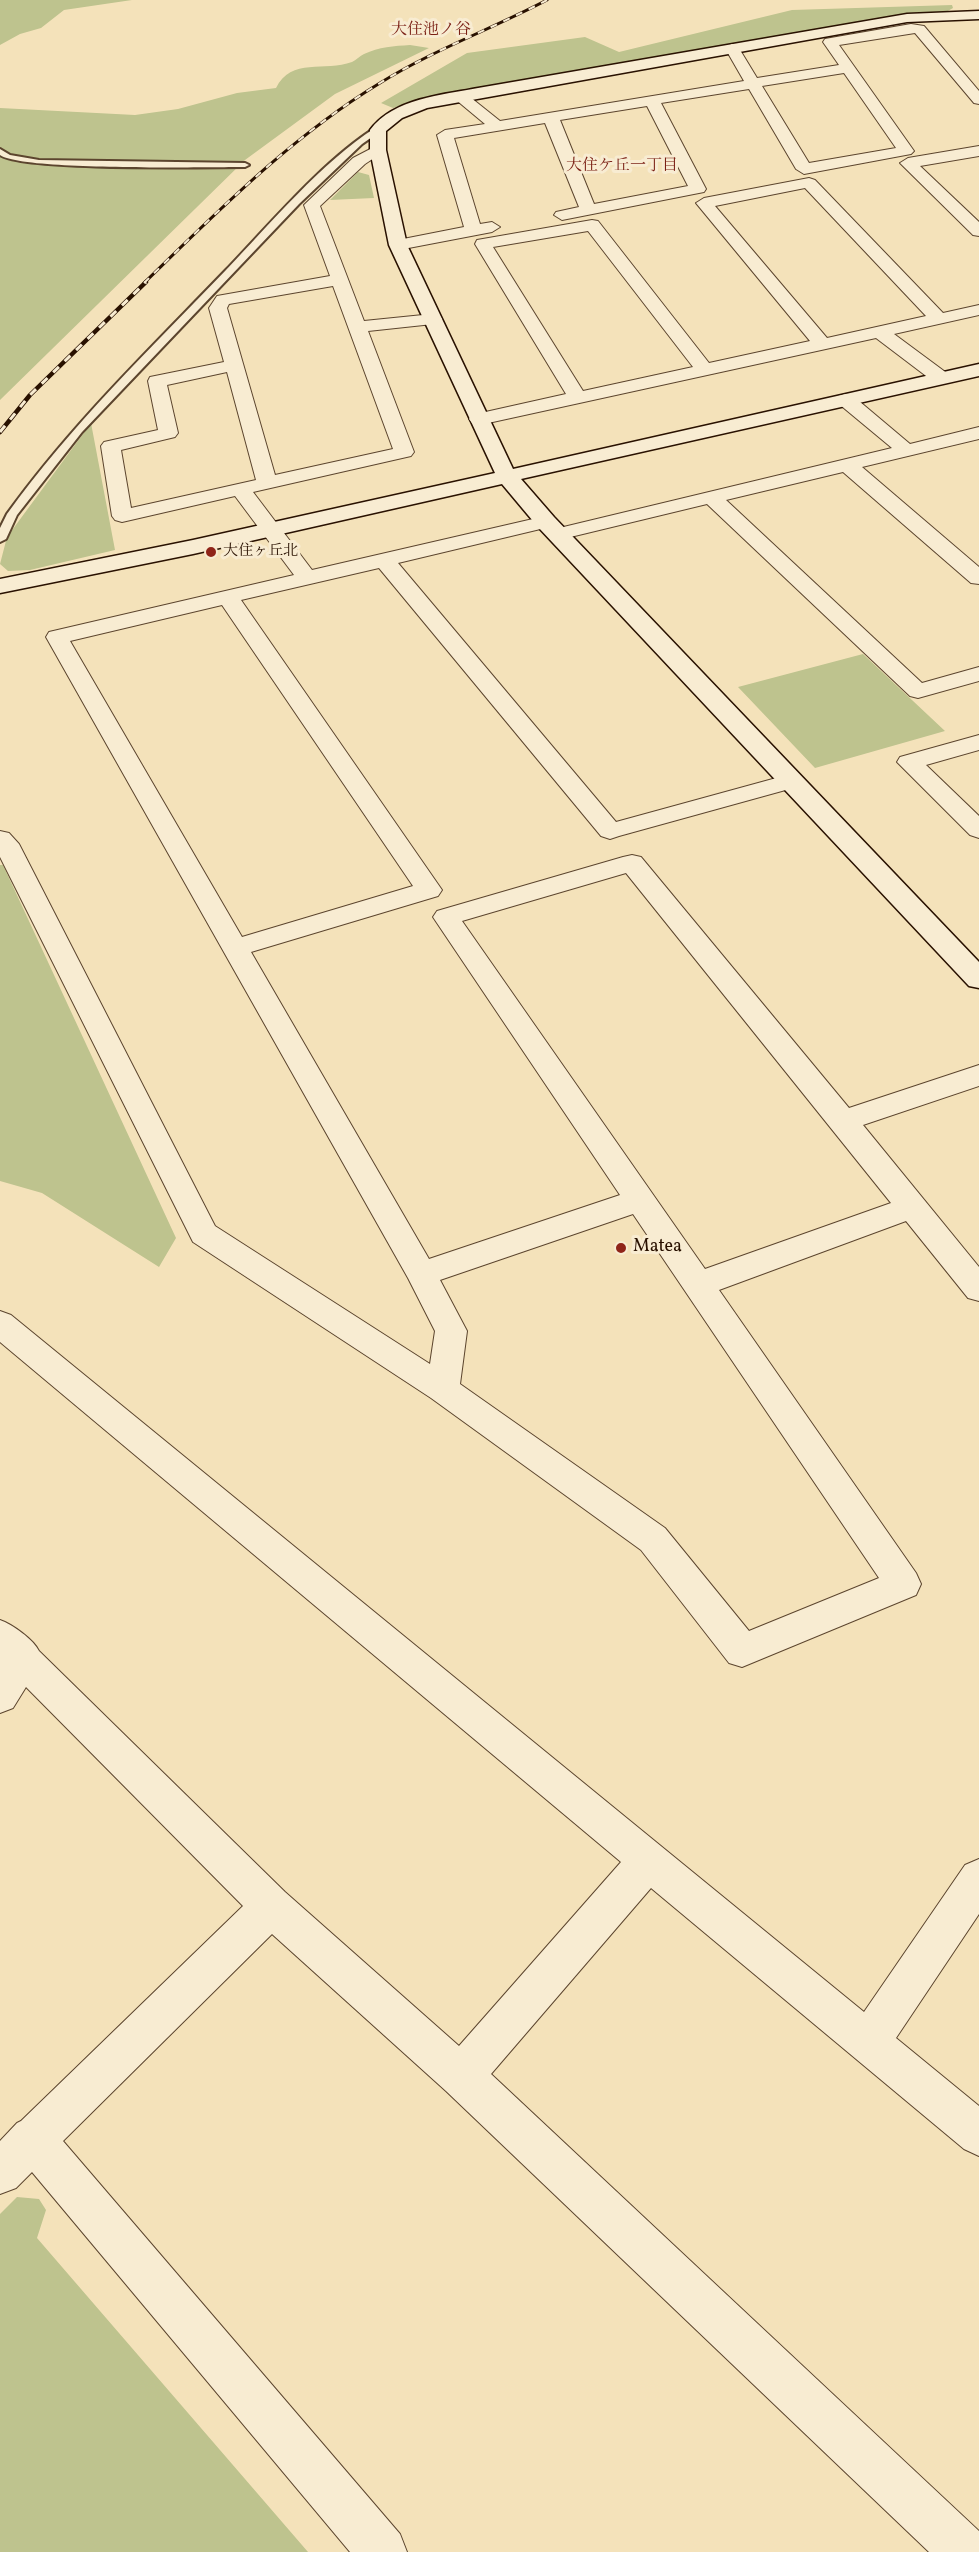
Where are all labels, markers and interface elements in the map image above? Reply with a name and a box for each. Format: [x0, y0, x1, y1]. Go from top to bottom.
district label: 大住池ノ谷 [391, 21, 471, 41]
district label: 大住ケ丘一丁目 [566, 157, 678, 177]
place label: 大住ヶ丘北 [223, 543, 298, 561]
marker: 大住ヶ丘北 [204, 545, 218, 559]
place label: Matea [633, 1237, 682, 1259]
marker: Matea [614, 1241, 628, 1255]

